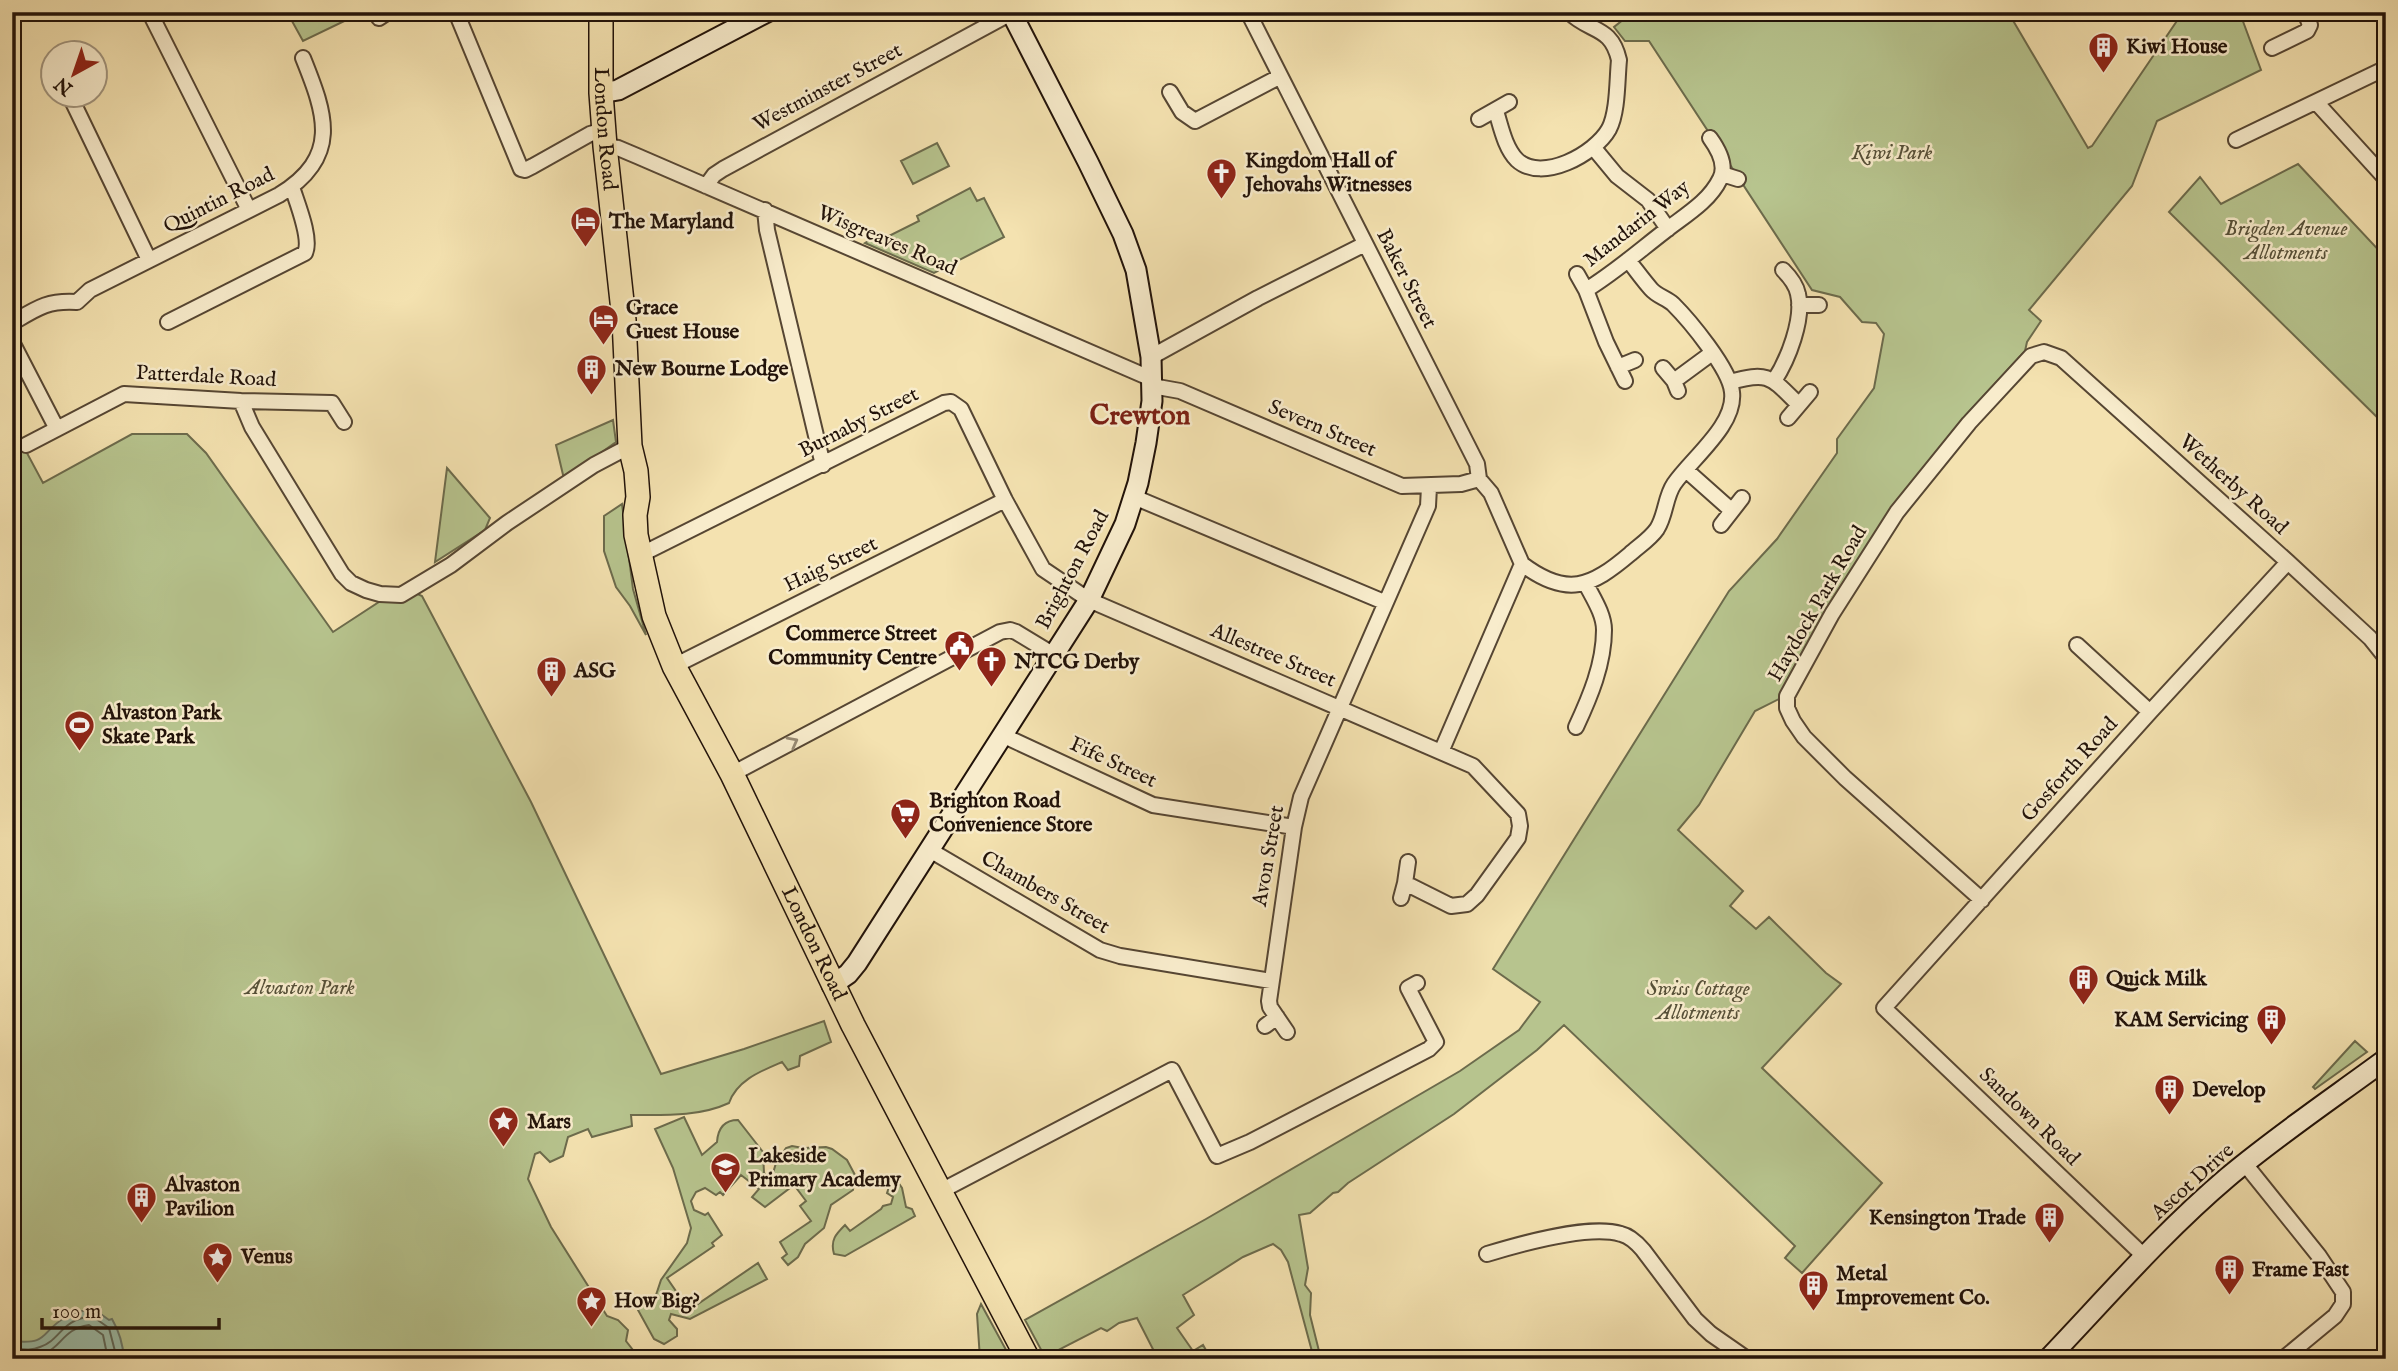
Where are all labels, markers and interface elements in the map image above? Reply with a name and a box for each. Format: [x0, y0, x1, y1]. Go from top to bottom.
building icon: Kiwi House [2086, 30, 2120, 74]
place label: Kiwi House [2126, 34, 2228, 61]
street label: Westminster Street [749, 37, 907, 139]
north arrow [38, 38, 108, 108]
street label: London Road [588, 67, 623, 193]
text: N [50, 71, 79, 101]
park label: Kiwi Park [1851, 140, 1933, 167]
place label: Kingdom Hall of Jehovahs Witnesses [1242, 148, 1412, 199]
church icon: Kingdom Hall of Jehovahs Witnesses [1205, 156, 1239, 200]
street label: Quintin Road [159, 161, 280, 240]
street label: Mandarin Way [1579, 174, 1696, 274]
street label: Wisgreaves Road [813, 199, 962, 283]
hotel icon: The Maryland [569, 205, 603, 249]
place label: The Maryland [608, 209, 734, 236]
park label: Brigden Avenue Allotments [2225, 216, 2347, 267]
street label: Baker Street [1369, 225, 1443, 333]
place label: Grace Guest House [626, 295, 740, 346]
hotel icon: Grace Guest House [586, 303, 620, 347]
building icon: New Bourne Lodge [575, 352, 609, 396]
place label: New Bourne Lodge [614, 356, 789, 383]
street label: Patterdale Road [135, 360, 278, 394]
street label: Burnaby Street [795, 381, 923, 465]
street label: Severn Street [1264, 394, 1380, 464]
district label: Crewton [1090, 399, 1191, 434]
street label: Wetherby Road [2173, 429, 2294, 542]
street label: Brighton Road [1030, 505, 1116, 634]
street label: Haydock Park Road [1762, 520, 1874, 687]
street label: Haig Street [780, 531, 882, 599]
street label: Allestree Street [1205, 617, 1340, 695]
place label: Commerce Street Community Centre [768, 621, 938, 672]
public building icon: Commerce Street Community Centre [943, 629, 977, 673]
church icon: NTCG Derby [974, 645, 1008, 689]
place label: NTCG Derby [1013, 649, 1140, 676]
building icon: ASG [534, 654, 568, 698]
place label: ASG [573, 658, 616, 685]
place label: Alvaston Park Skate Park [101, 700, 222, 751]
sports icon: Alvaston Park Skate Park [62, 708, 96, 752]
street label: Gosforth Road [2016, 711, 2125, 828]
street label: Fife Street [1065, 731, 1161, 795]
one-way arrow [785, 737, 798, 750]
place label: Brighton Road Convenience Store [929, 788, 1093, 839]
supermarket icon: Brighton Road Convenience Store [889, 796, 923, 840]
street label: Avon Street [1247, 803, 1291, 910]
street label: Chambers Street [976, 845, 1114, 941]
street label: London Road [775, 882, 853, 1006]
building icon: Quick Milk [2066, 962, 2100, 1006]
place label: Quick Milk [2106, 966, 2208, 993]
park label: Alvaston Park [243, 975, 355, 1002]
park label: Swiss Cottage Allotments [1646, 976, 1750, 1027]
building icon: KAM Servicing [2254, 1003, 2288, 1047]
place label: KAM Servicing [2114, 1007, 2249, 1034]
street label: Sandown Road [1973, 1062, 2086, 1173]
building icon: Develop [2152, 1073, 2186, 1117]
place label: Develop [2192, 1077, 2266, 1104]
place icon: Mars [487, 1105, 521, 1149]
place label: Mars [527, 1109, 571, 1136]
street label: Ascot Drive [2145, 1137, 2240, 1227]
place label: Lakeside Primary Academy [748, 1143, 902, 1194]
school or university icon: Lakeside Primary Academy [708, 1151, 742, 1195]
place label: Alvaston Pavilion [164, 1172, 240, 1223]
building icon: Alvaston Pavilion [125, 1180, 159, 1224]
building icon: Kensington Trade [2032, 1201, 2066, 1245]
place label: Kensington Trade [1869, 1205, 2026, 1232]
place icon: Venus [201, 1240, 235, 1284]
place label: Venus [240, 1244, 293, 1271]
building icon: Frame Fast [2212, 1253, 2246, 1297]
place label: Frame Fast [2252, 1257, 2350, 1284]
place label: Metal Improvement Co. [1836, 1261, 1990, 1312]
building icon: Metal Improvement Co. [1796, 1269, 1830, 1313]
place icon: How Big? [574, 1284, 608, 1328]
scale bar [42, 1287, 219, 1331]
place label: How Big? [614, 1288, 700, 1315]
text: 100 m [52, 1299, 101, 1326]

